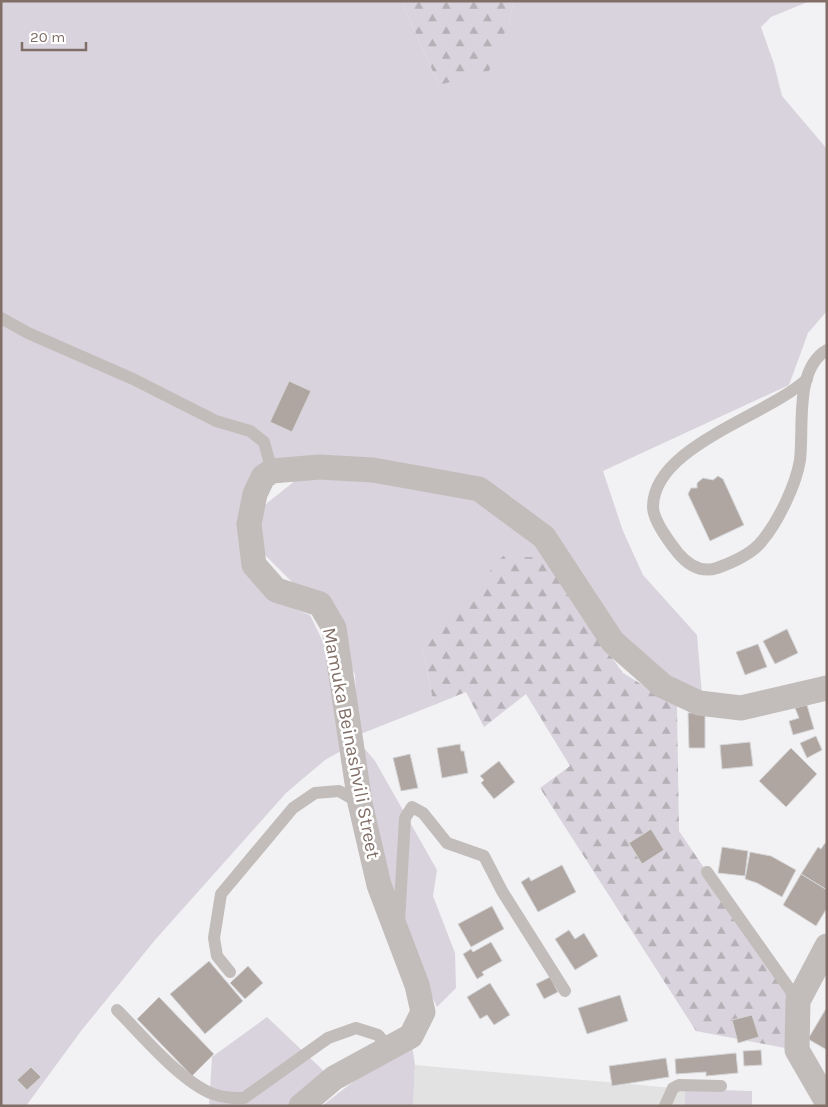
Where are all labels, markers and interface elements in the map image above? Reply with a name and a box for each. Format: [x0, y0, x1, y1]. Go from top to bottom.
scale bar [22, 20, 86, 52]
text: 20 m [30, 28, 65, 46]
street label: Mamuka Beinashvili Street [318, 626, 384, 861]

